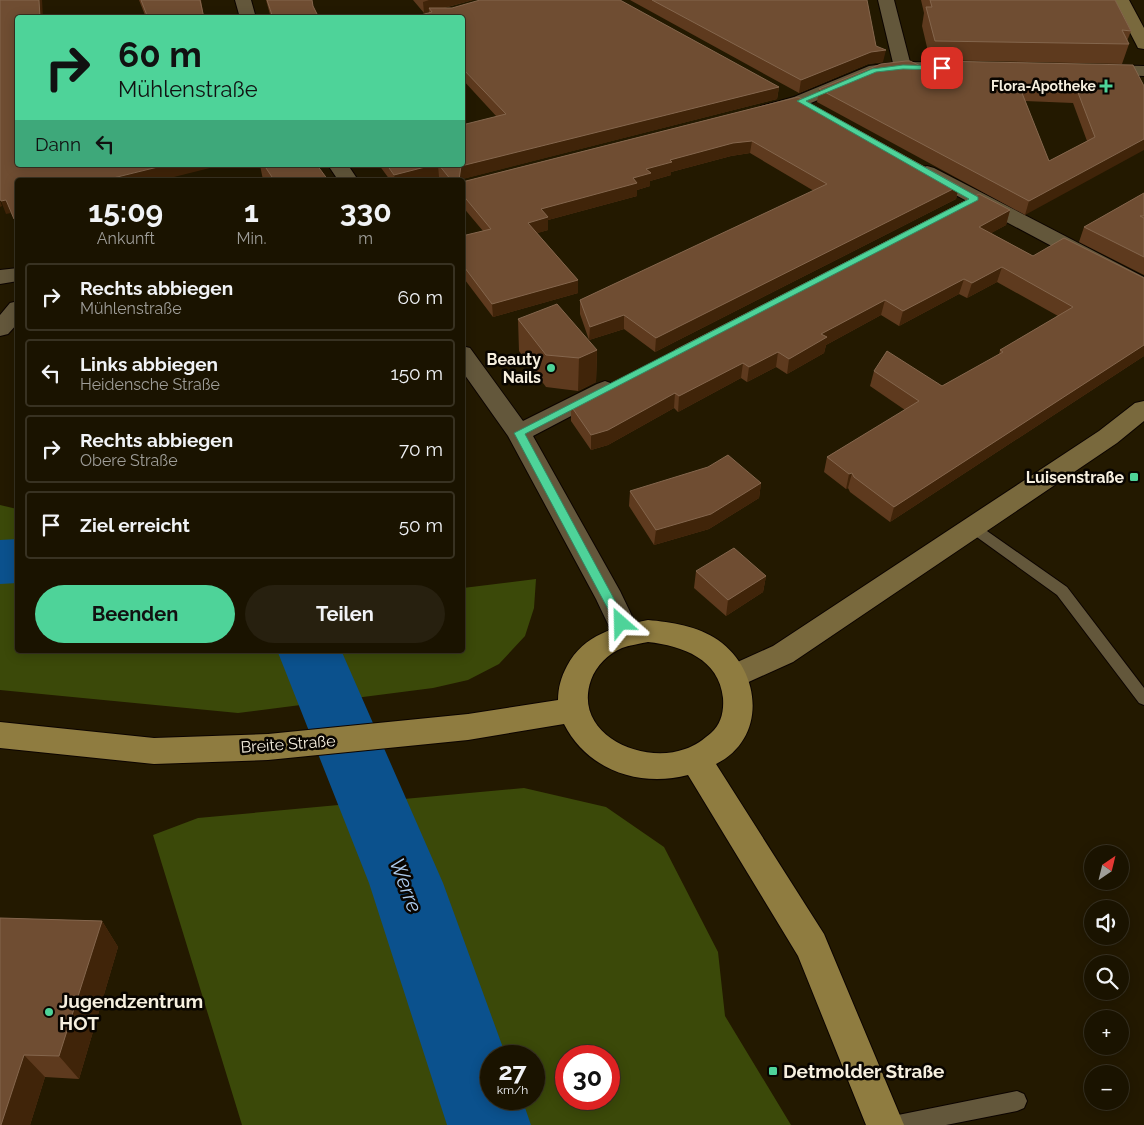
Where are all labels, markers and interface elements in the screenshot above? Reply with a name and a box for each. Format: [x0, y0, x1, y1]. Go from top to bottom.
text: 60 m [118, 34, 202, 75]
icon: right [35, 35, 100, 100]
pin [921, 47, 963, 89]
icon: arrive [928, 54, 956, 82]
text: Mühlenstraße [118, 76, 258, 102]
place label: Flora-Apotheke [991, 78, 1097, 94]
marker: Flora-Apotheke [1100, 80, 1112, 92]
icon: left [91, 130, 119, 158]
text: Dann [35, 133, 81, 155]
text: 15:09 [88, 194, 163, 229]
text: 1 [244, 194, 259, 229]
text: 330 [340, 194, 392, 229]
text: Ankunft [97, 229, 155, 248]
text: Min. [237, 229, 266, 248]
text: m [358, 229, 373, 248]
text: Rechts abbiegen [80, 277, 233, 299]
icon: right [37, 283, 65, 311]
text: 60 m [398, 286, 443, 308]
text: Mühlenstraße [80, 299, 182, 318]
place label: Beauty Nails [487, 350, 541, 387]
text: Links abbiegen [80, 353, 218, 375]
icon: left [37, 359, 65, 387]
text: 150 m [391, 362, 443, 384]
marker: Beauty Nails [545, 362, 557, 374]
text: Heidensche Straße [80, 375, 220, 394]
text: Rechts abbiegen [80, 429, 233, 451]
icon: right [37, 435, 65, 463]
text: 70 m [399, 438, 443, 460]
text: Obere Straße [80, 451, 178, 470]
place label: Luisenstraße [1026, 468, 1124, 487]
marker: Luisenstraße [1128, 471, 1140, 483]
icon: arrive [37, 511, 65, 539]
text: Ziel erreicht [80, 514, 190, 536]
text: 50 m [399, 514, 443, 536]
button: Beenden [35, 585, 235, 643]
button: Teilen [245, 585, 445, 643]
position arrow [594, 596, 646, 648]
street label: Breite Straße [240, 731, 336, 757]
north arrow [1084, 845, 1129, 890]
map controls [1084, 845, 1129, 1110]
water label: Werre [384, 854, 428, 916]
button: sound [1084, 900, 1129, 945]
button: search [1084, 955, 1129, 1000]
place label: Jugendzentrum HOT [59, 990, 203, 1034]
marker: Jugendzentrum HOT [43, 1006, 55, 1018]
button: + [1084, 1010, 1129, 1055]
speed limit sign: 30 [555, 1045, 620, 1110]
text: 27 [498, 1056, 527, 1086]
place label: Detmolder Straße [783, 1060, 944, 1082]
marker: Detmolder Straße [767, 1065, 779, 1077]
button: − [1084, 1065, 1129, 1110]
text: km/h [497, 1083, 528, 1097]

